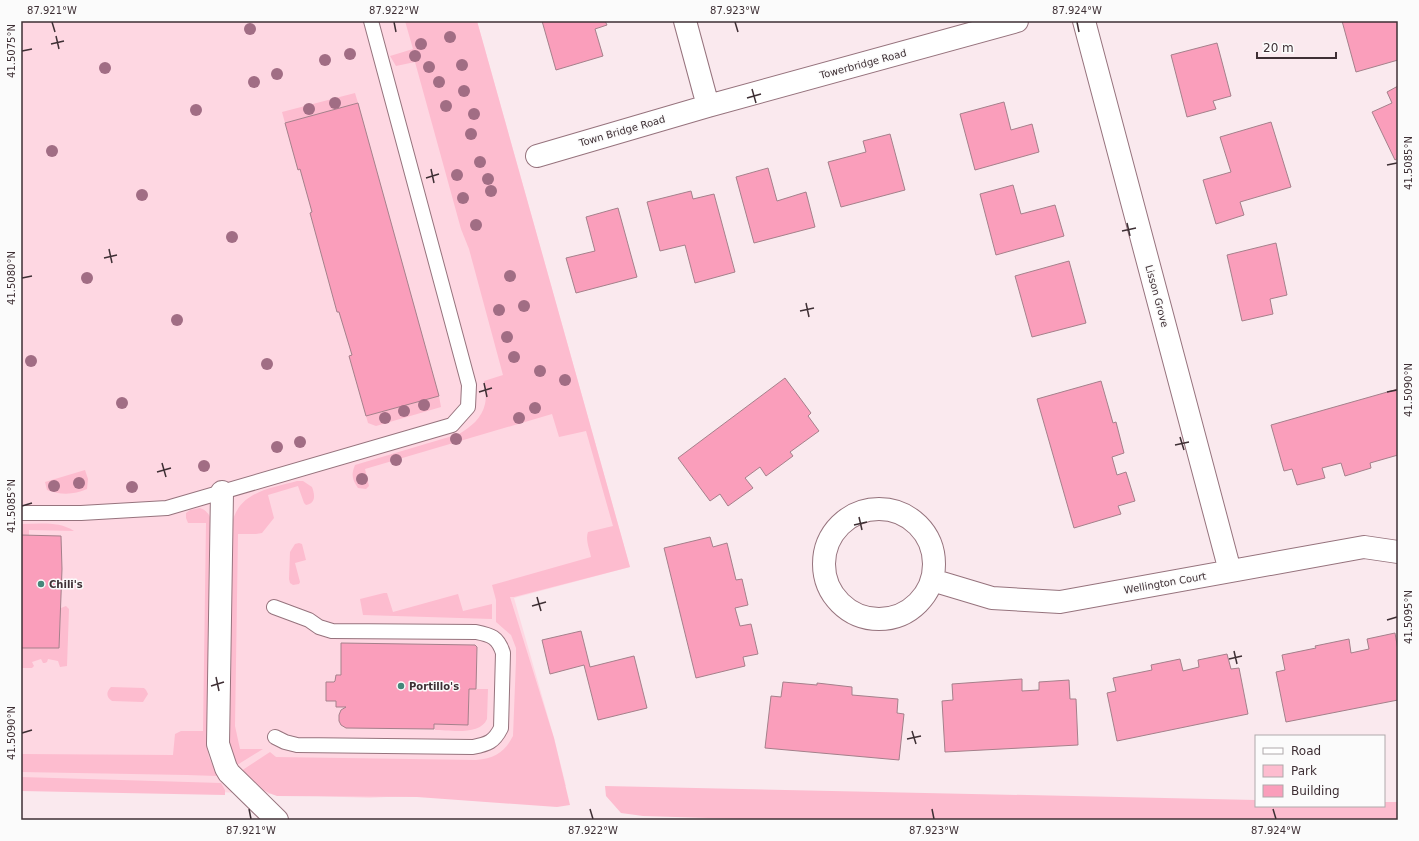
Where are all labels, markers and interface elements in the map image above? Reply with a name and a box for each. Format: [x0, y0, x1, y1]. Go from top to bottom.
text: 87.921°W [27, 5, 77, 16]
text: 87.922°W [369, 5, 419, 16]
text: 87.923°W [710, 5, 760, 16]
text: 87.924°W [1052, 5, 1102, 16]
text: 41.5075°N [6, 24, 17, 78]
scale bar [1257, 34, 1336, 60]
text: 20 m [1263, 41, 1294, 55]
street label: Towerbridge Road [817, 47, 908, 81]
street label: Town Bridge Road [577, 113, 666, 149]
text: 41.5085°N [1403, 136, 1414, 190]
text: 41.5080°N [6, 251, 17, 305]
street label: Lisson Grove [1143, 264, 1171, 328]
text: 41.5090°N [1403, 363, 1414, 417]
text: 41.5085°N [6, 479, 17, 533]
street label: Wellington Court [1123, 570, 1207, 596]
marker: Chili's [36, 579, 46, 589]
place label: Chili's [49, 579, 83, 590]
text: 41.5095°N [1403, 590, 1414, 644]
marker: Portillo's [396, 681, 406, 691]
place label: Portillo's [409, 681, 459, 692]
text: 41.5090°N [6, 706, 17, 760]
legend [1255, 735, 1385, 807]
text: Road [1291, 744, 1321, 758]
text: Park [1291, 764, 1317, 778]
text: Building [1291, 784, 1340, 798]
text: 87.921°W [226, 825, 276, 836]
text: 87.922°W [568, 825, 618, 836]
text: 87.923°W [909, 825, 959, 836]
text: 87.924°W [1251, 825, 1301, 836]

